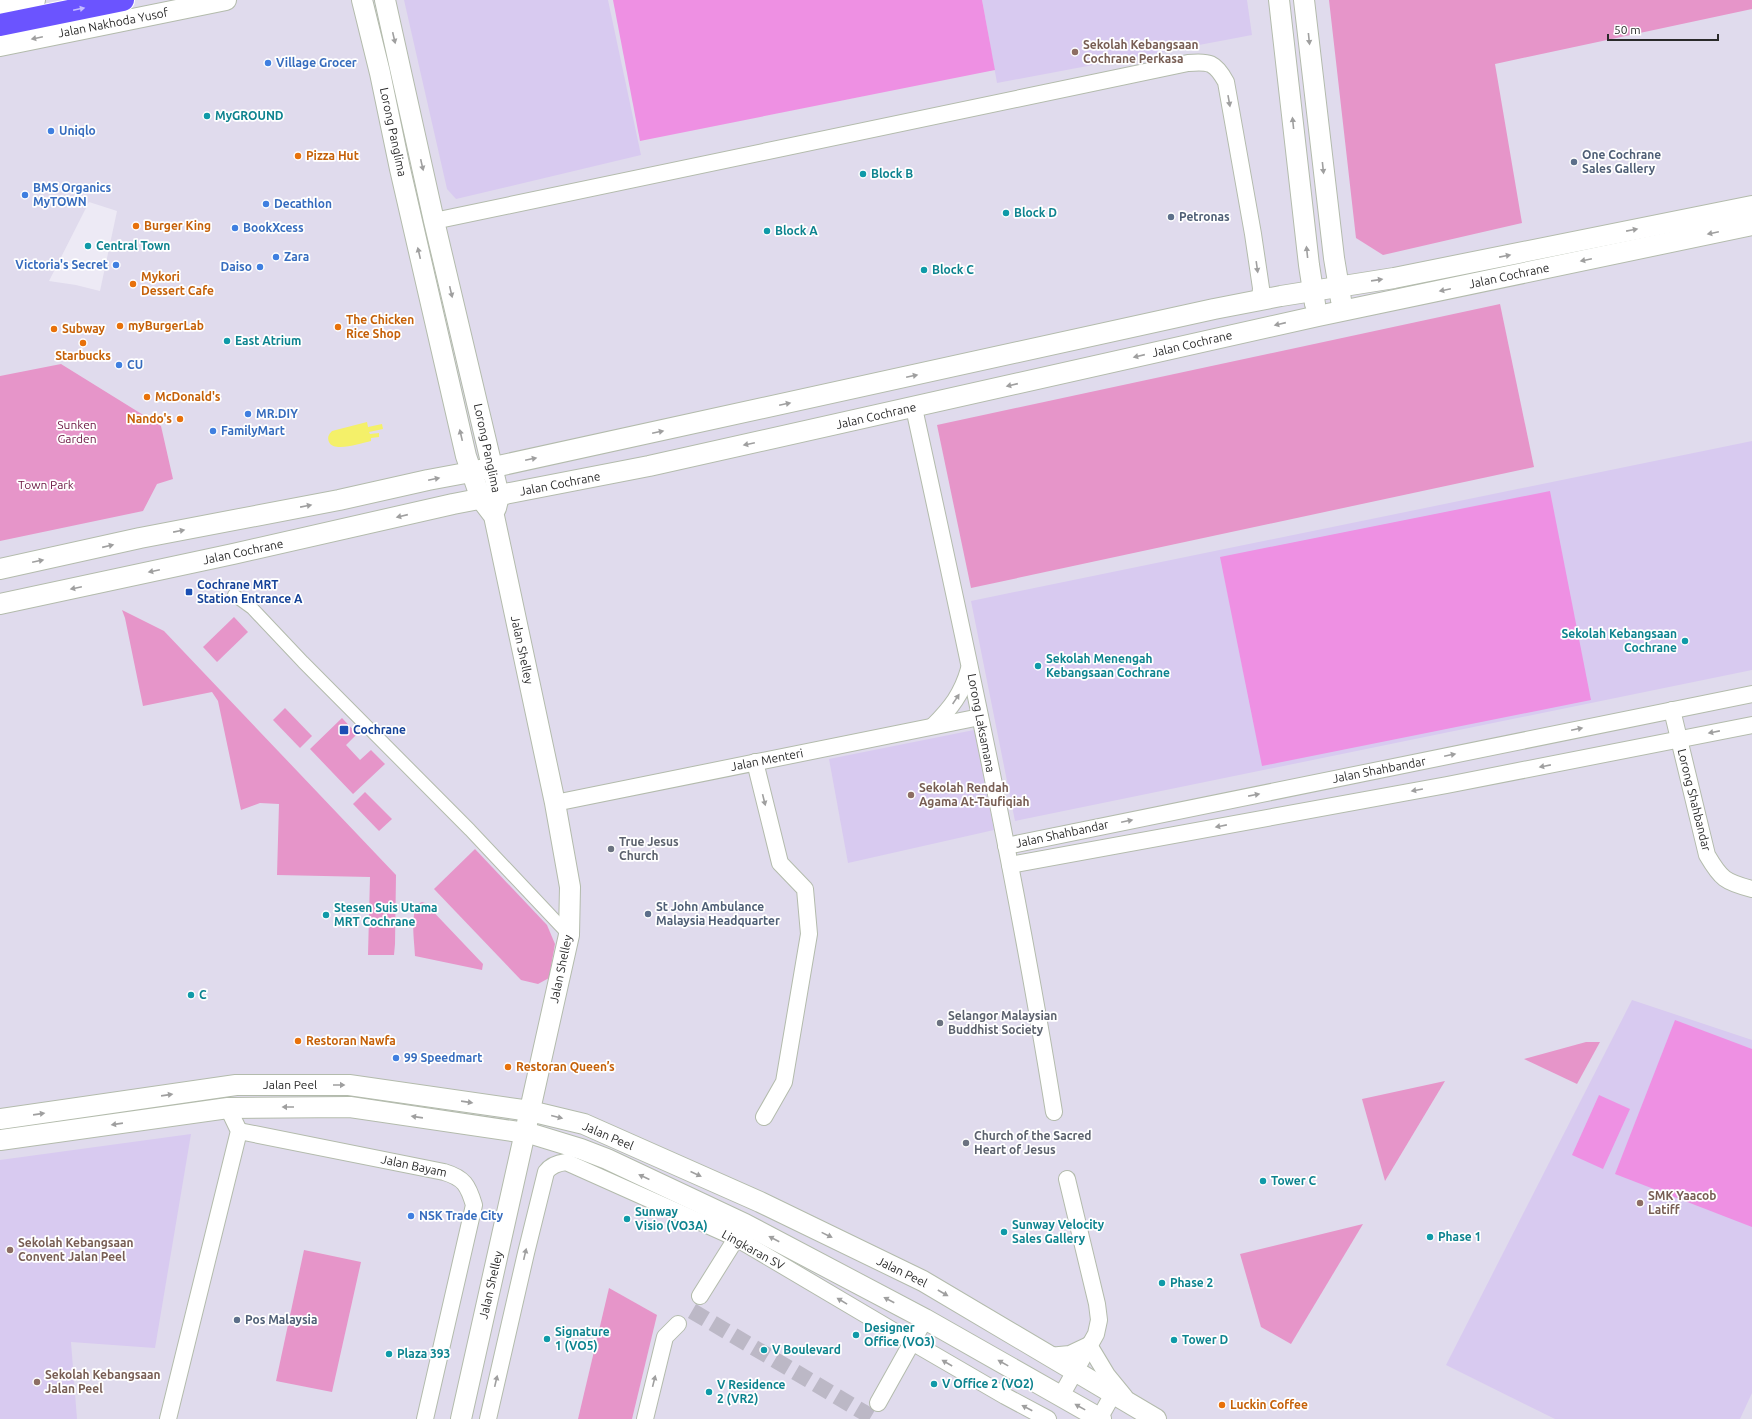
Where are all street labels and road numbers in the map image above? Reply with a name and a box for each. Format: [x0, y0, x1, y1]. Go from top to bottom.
street label: Jalan Nakhoda Yusof [57, 5, 169, 40]
street label: Lorong Panglima [378, 86, 409, 178]
street label: Jalan Cochrane [1467, 261, 1550, 290]
street label: Jalan Cochrane [1150, 328, 1233, 359]
street label: Jalan Cochrane [834, 400, 917, 431]
street label: Lorong Panglima [472, 402, 503, 494]
street label: Jalan Cochrane [518, 469, 601, 498]
street label: Jalan Cochrane [201, 537, 284, 566]
street label: Jalan Shelley [509, 615, 536, 685]
street label: Lorong Laksamana [966, 672, 997, 773]
street label: Jalan Menteri [729, 746, 804, 773]
street label: Lorong Shahbandar [1675, 747, 1714, 853]
street label: Jalan Shahbandar [1331, 754, 1427, 785]
street label: Jalan Shahbandar [1014, 817, 1110, 850]
street label: Jalan Shelley [547, 933, 574, 1004]
street label: Jalan Peel [263, 1078, 317, 1091]
street label: Jalan Peel [581, 1119, 636, 1152]
street label: Jalan Bayam [380, 1152, 448, 1179]
street label: Lingkaran SV [720, 1227, 787, 1272]
street label: Jalan Shelley [476, 1249, 505, 1320]
street label: Jalan Peel [875, 1254, 929, 1289]

